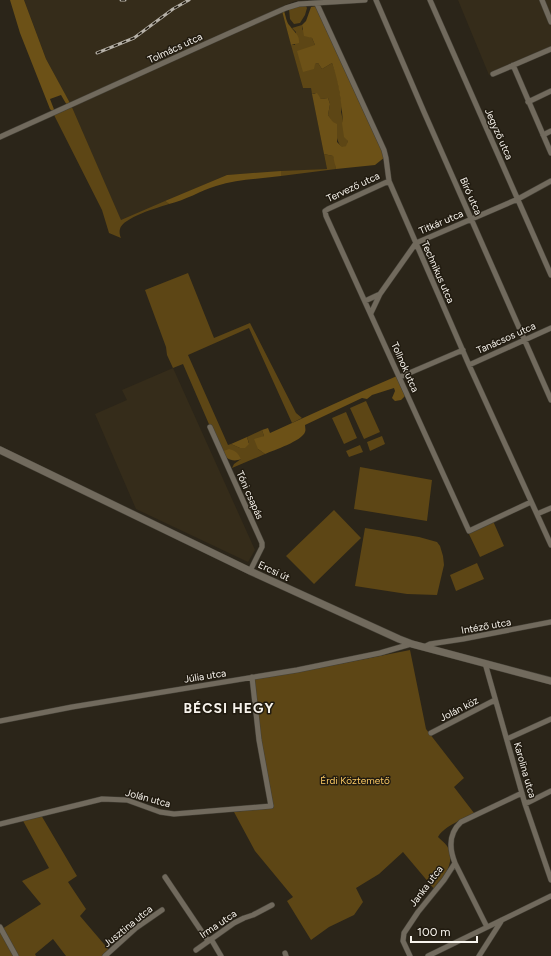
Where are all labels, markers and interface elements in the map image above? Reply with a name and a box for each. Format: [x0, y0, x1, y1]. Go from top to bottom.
street label: Tolmács utca [146, 30, 204, 66]
street label: Jegyző utca [482, 106, 516, 162]
street label: Tervező utca [324, 169, 382, 205]
street label: Bíró utca [457, 175, 485, 217]
street label: Titkár utca [417, 207, 465, 237]
street label: Technikus utca [419, 239, 457, 305]
street label: Tanácsos utca [474, 319, 538, 357]
street label: Tollnok utca [388, 340, 422, 394]
street label: Tóni csapás [234, 469, 267, 522]
street label: Ercsi út [256, 558, 292, 584]
street label: Intéző utca [460, 615, 512, 637]
street label: Júlia utca [183, 666, 227, 686]
street label: Jolán köz [437, 694, 481, 724]
district label: BÉCSI HEGY [183, 700, 275, 717]
street label: Karolina utca [511, 740, 539, 800]
park label: Érdi Köztemető [320, 774, 390, 787]
street label: Jolán utca [124, 786, 172, 810]
street label: Janka utca [406, 863, 446, 909]
street label: Jusztina utca [101, 902, 155, 950]
street label: Irma utca [197, 907, 239, 941]
scale bar [411, 918, 477, 944]
text: 100 m [417, 925, 451, 939]

